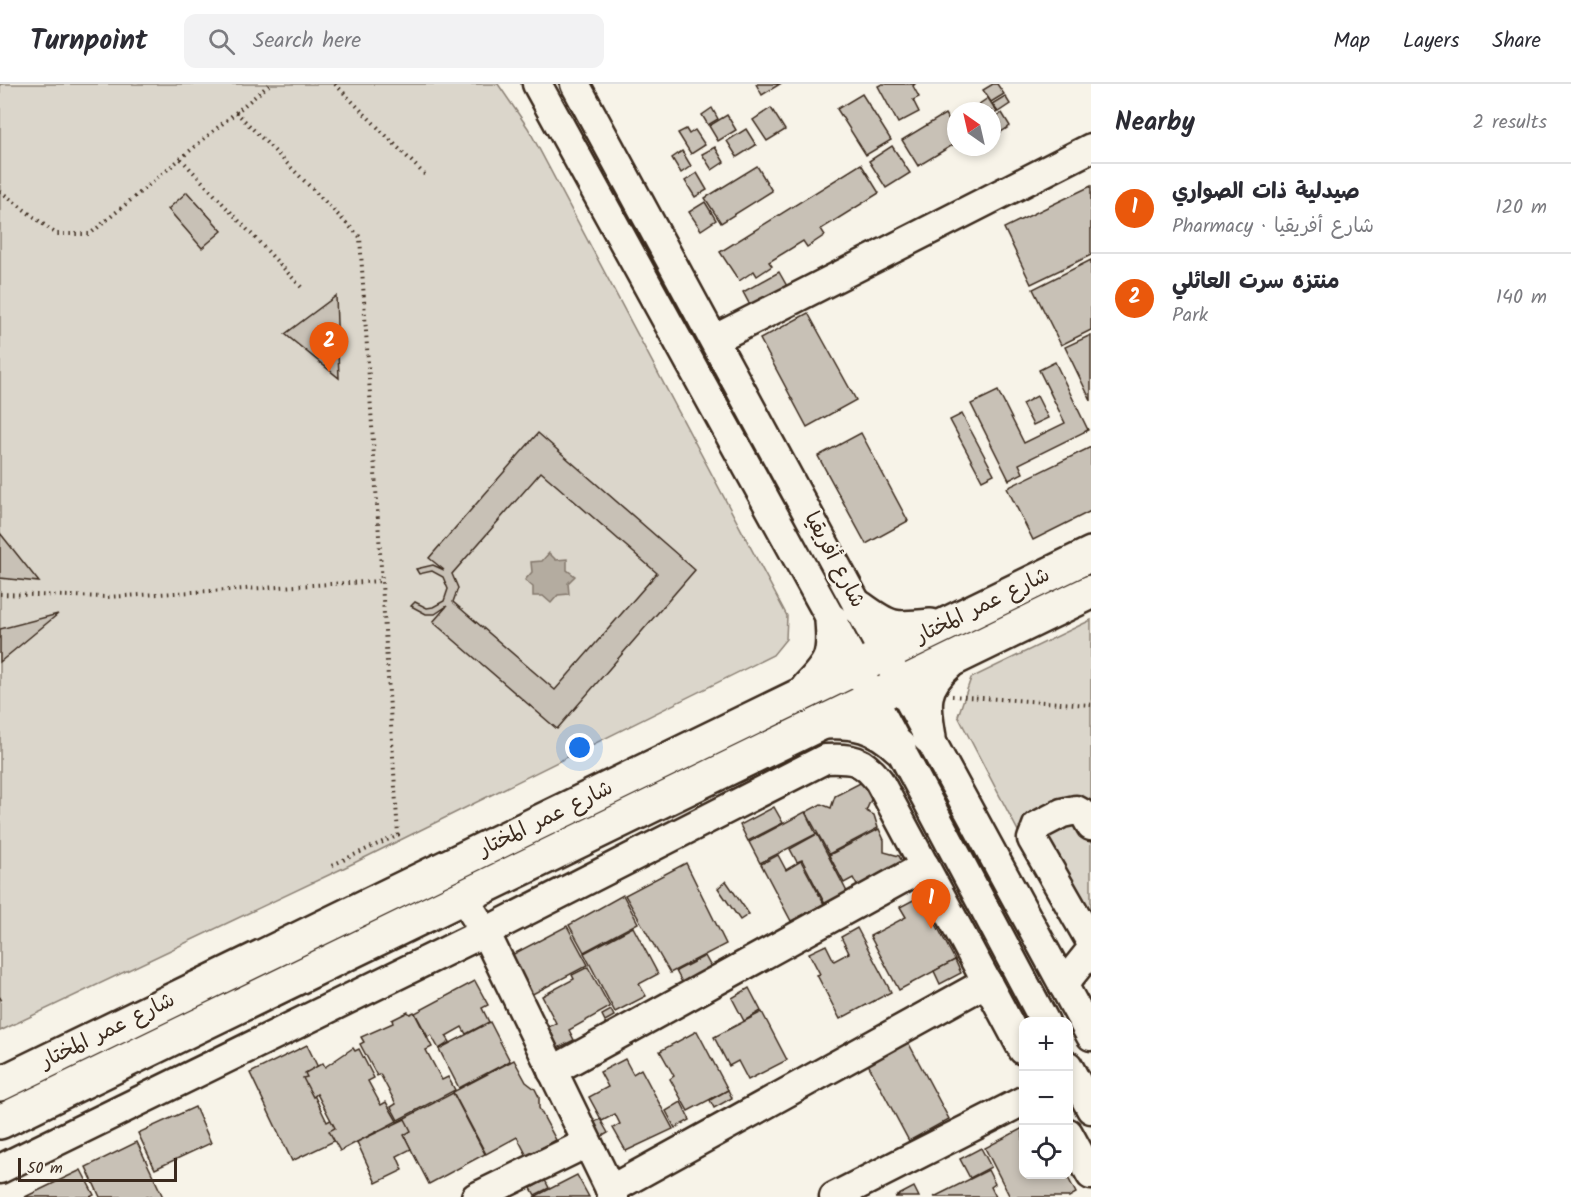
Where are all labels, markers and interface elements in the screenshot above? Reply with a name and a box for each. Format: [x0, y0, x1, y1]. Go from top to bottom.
search box [184, 14, 604, 68]
text: Turnpoint [30, 19, 148, 64]
text: Search here [253, 24, 361, 59]
icon: search [205, 25, 238, 58]
text: Map [1333, 25, 1370, 58]
text: Layers [1403, 25, 1459, 58]
text: Share [1492, 25, 1541, 58]
north arrow [947, 102, 1001, 156]
text: Nearby [1115, 102, 1195, 144]
text: 2 results [1472, 107, 1547, 139]
text: صيدلية ذات الصواري [1172, 175, 1360, 210]
text: 1 [1131, 192, 1138, 224]
text: 120 m [1495, 192, 1547, 224]
text: Pharmacy · شارع أفريقيا [1172, 211, 1374, 243]
text: منتزه سرت العائلي [1172, 265, 1340, 300]
text: 2 [1129, 282, 1140, 314]
text: 140 m [1496, 282, 1547, 314]
text: Park [1172, 300, 1208, 332]
pin: 2 [310, 322, 348, 372]
street label: شارع أفريقيا [795, 506, 873, 614]
street label: شارع عمر المختار [908, 559, 1056, 654]
your location [565, 733, 594, 762]
street label: شارع عمر المختار [471, 772, 619, 867]
pin: 1 [912, 880, 950, 929]
street label: شارع عمر المختار [33, 984, 181, 1079]
map controls [1019, 1017, 1073, 1179]
button: + [1019, 1017, 1073, 1071]
button: − [1019, 1071, 1073, 1125]
button: locate [1019, 1125, 1073, 1179]
scale bar [18, 1155, 177, 1182]
text: 50 m [27, 1156, 63, 1181]

